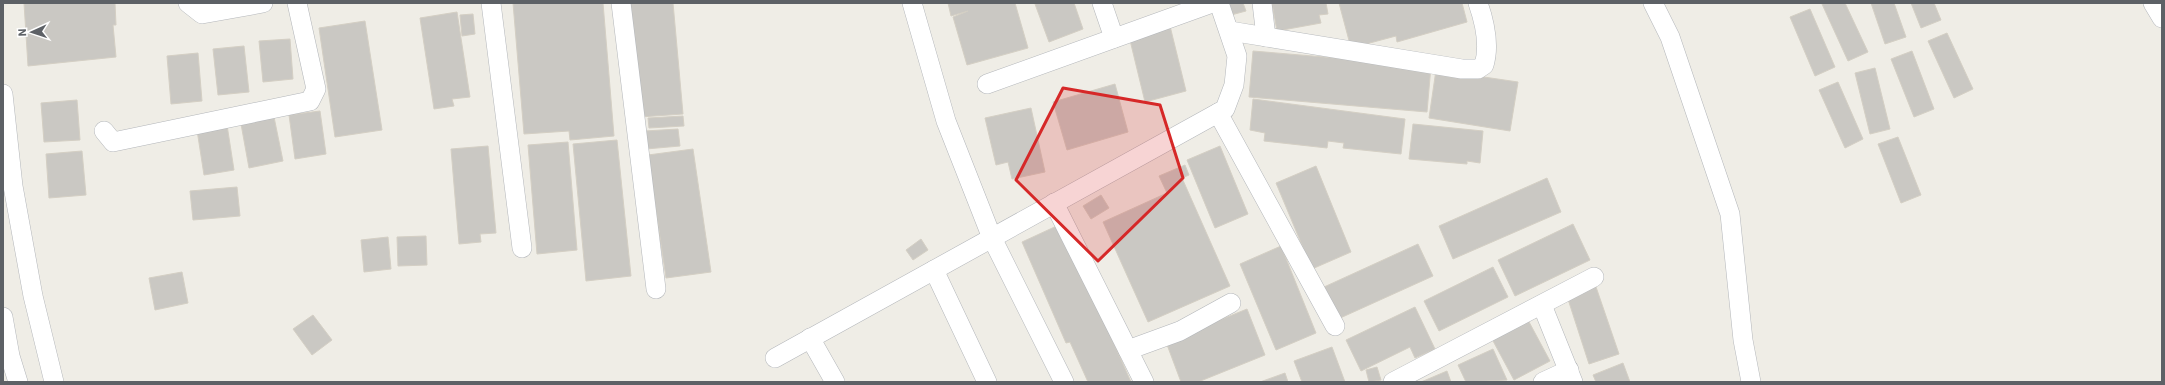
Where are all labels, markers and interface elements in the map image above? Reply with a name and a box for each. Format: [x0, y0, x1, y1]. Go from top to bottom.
north arrow [12, 12, 52, 52]
text: N [15, 28, 29, 37]

